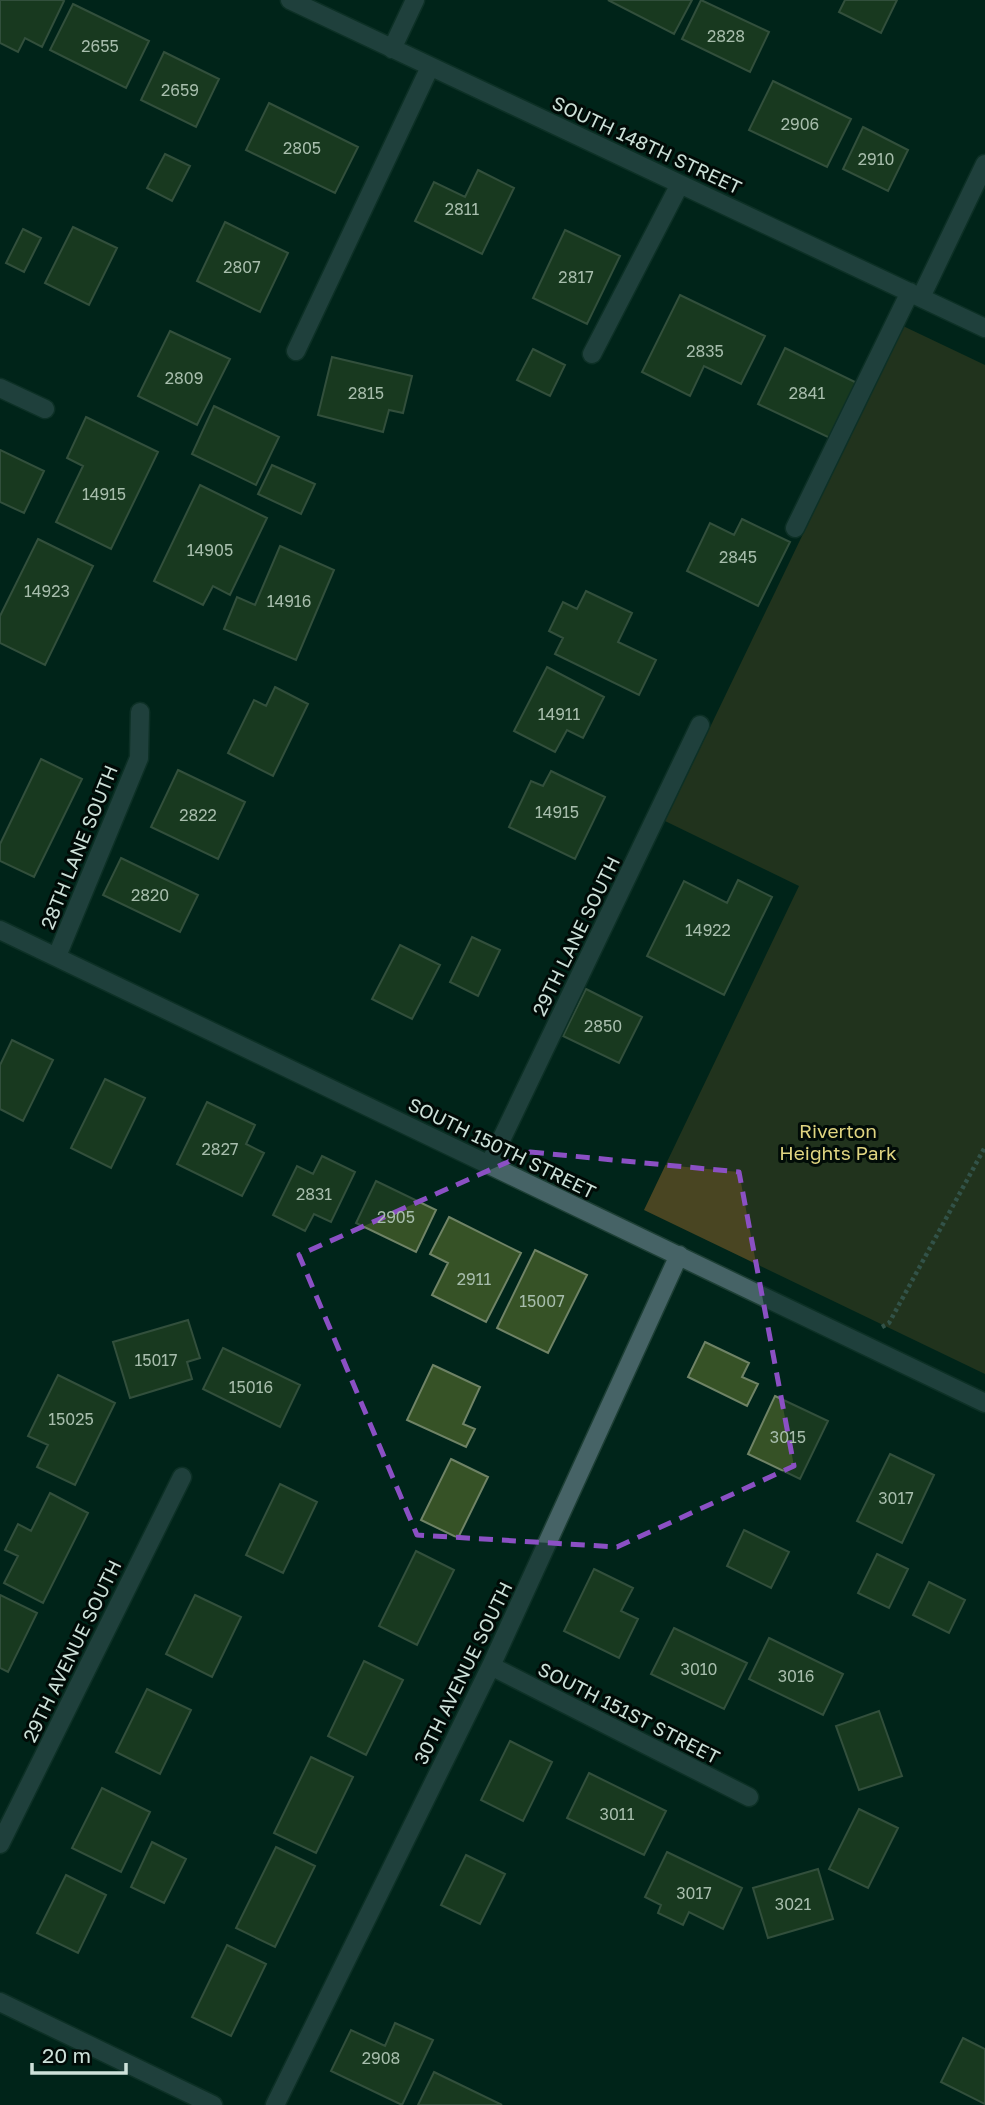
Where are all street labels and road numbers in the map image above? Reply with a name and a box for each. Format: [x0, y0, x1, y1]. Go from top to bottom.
street label: SOUTH 148TH STREET [549, 91, 746, 199]
street label: 28TH LANE SOUTH [35, 761, 122, 932]
street label: 29TH LANE SOUTH [527, 852, 624, 1019]
street label: SOUTH 150TH STREET [405, 1092, 600, 1203]
street label: 29TH AVENUE SOUTH [17, 1556, 126, 1746]
street label: 30TH AVENUE SOUTH [408, 1578, 517, 1768]
street label: SOUTH 151ST STREET [535, 1657, 724, 1768]

